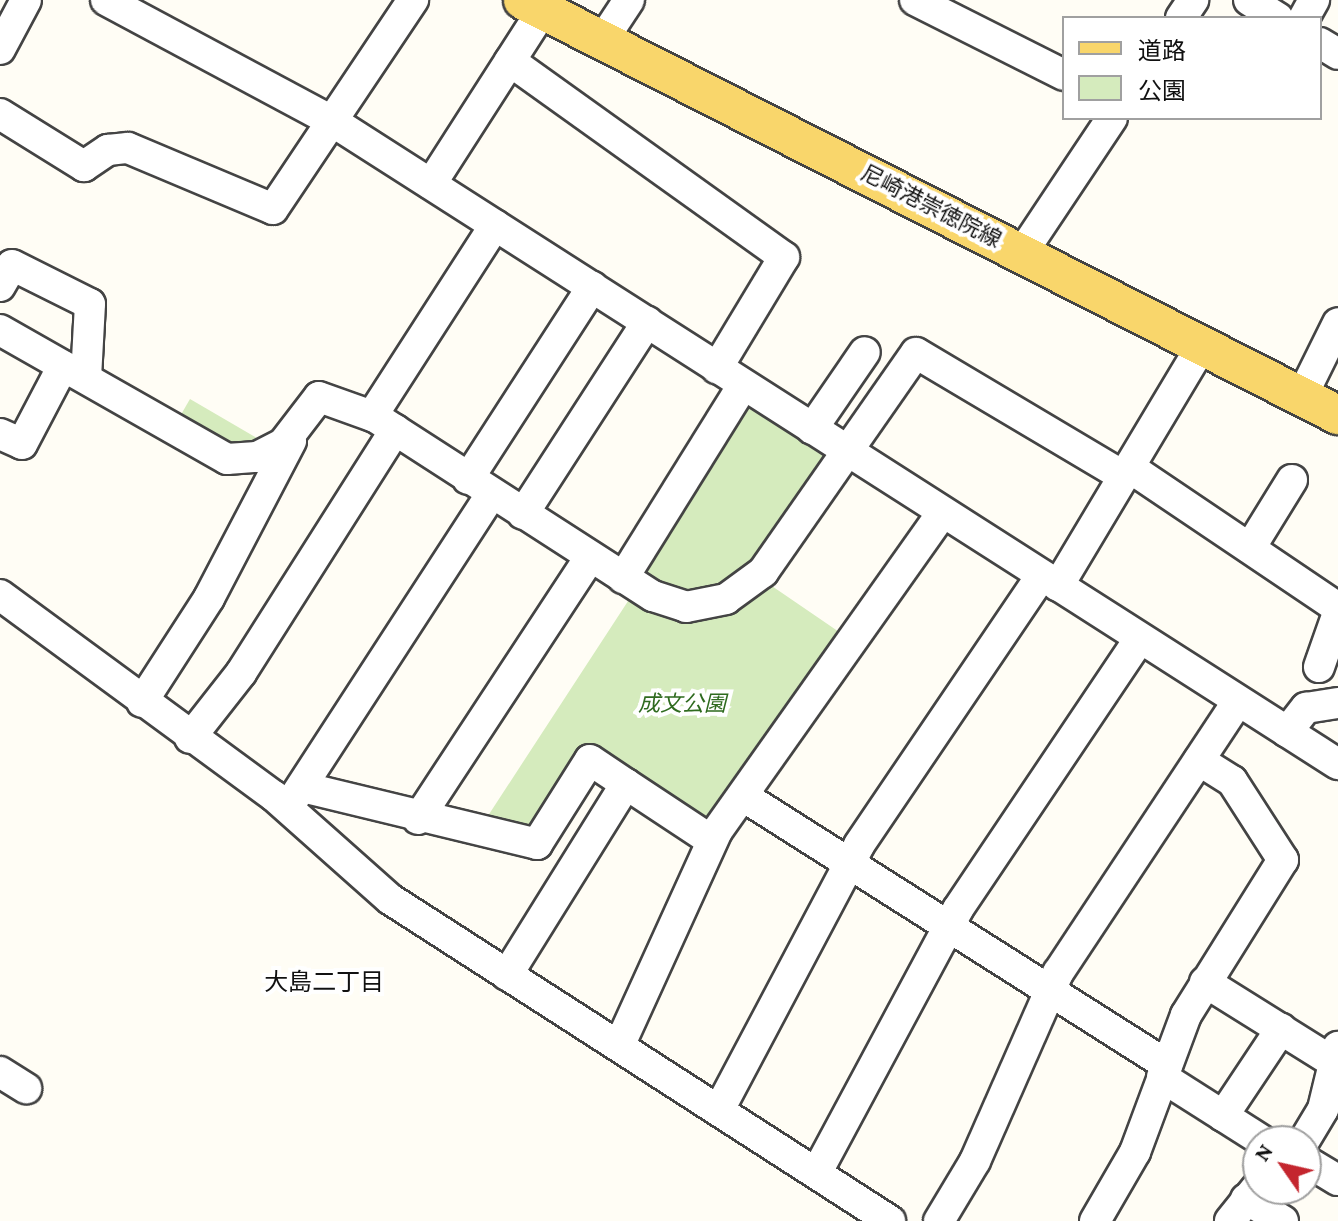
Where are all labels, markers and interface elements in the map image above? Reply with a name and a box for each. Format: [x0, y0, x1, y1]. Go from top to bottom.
legend [1062, 16, 1322, 120]
text: 道路 [1138, 37, 1186, 64]
text: 公園 [1138, 77, 1186, 104]
street label: 尼崎港崇徳院線 [856, 159, 1006, 253]
park label: 成文公園 [638, 691, 726, 717]
district label: 大島二丁目 [264, 968, 384, 996]
north arrow [1242, 1125, 1322, 1205]
text: N [1249, 1139, 1278, 1166]

